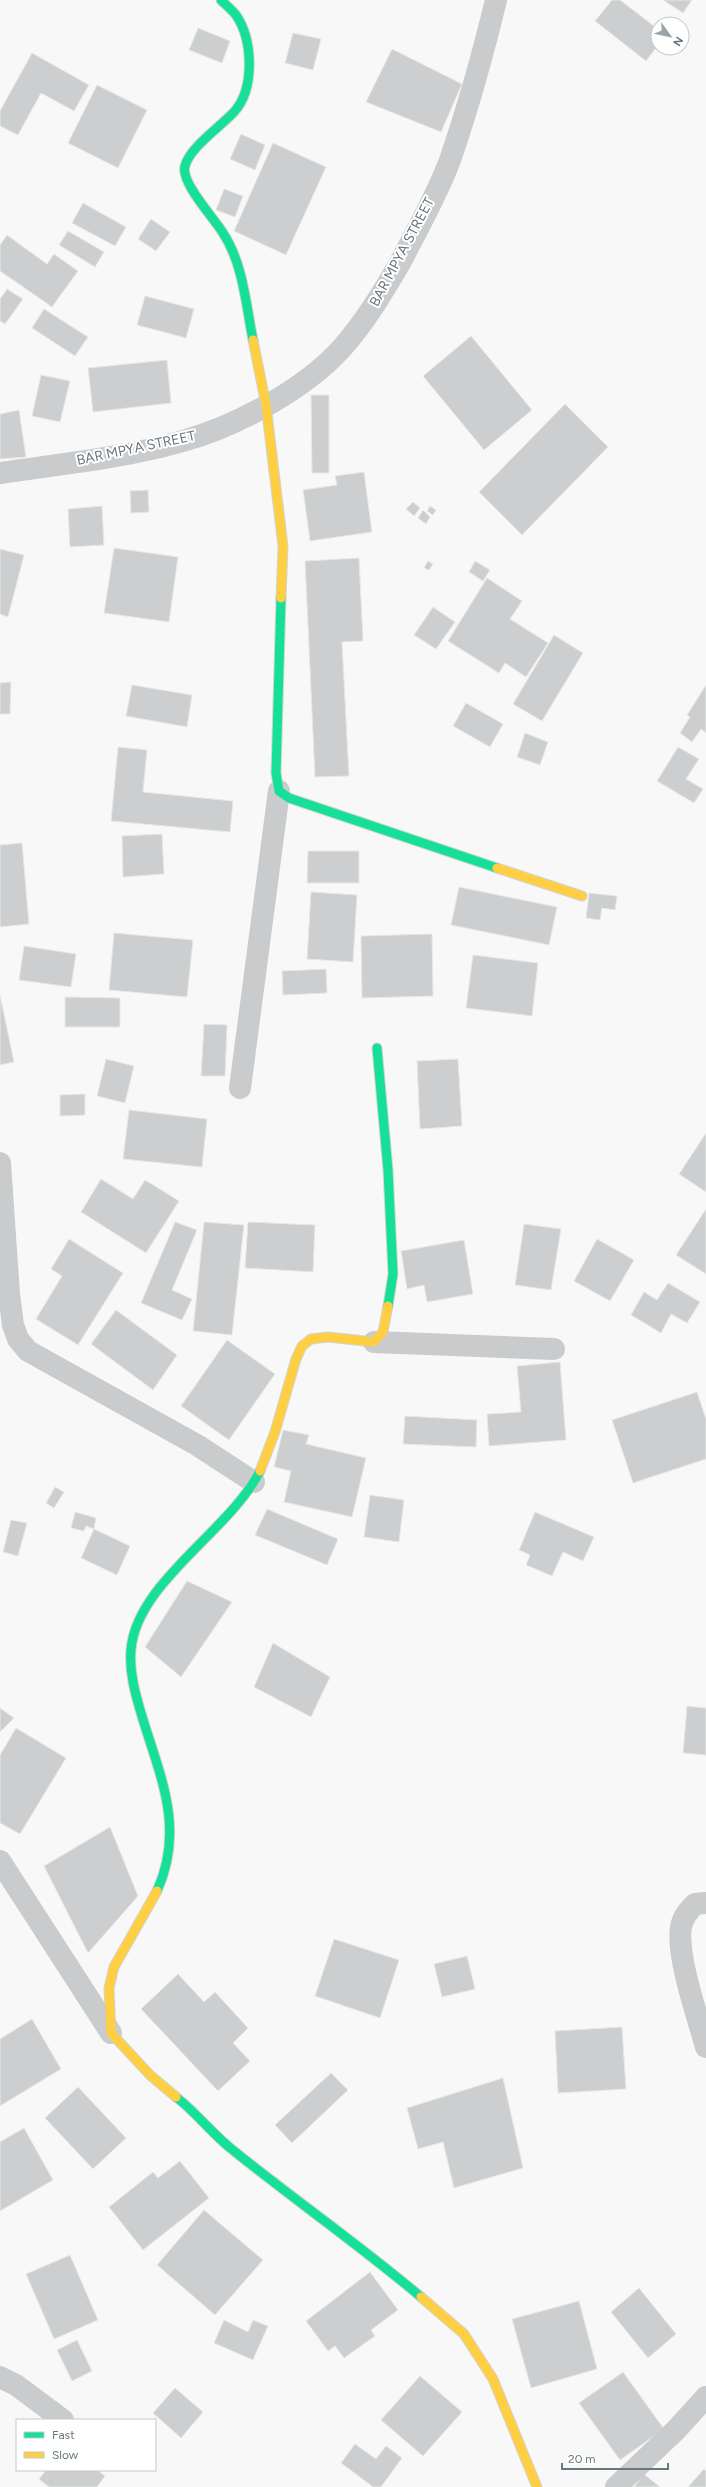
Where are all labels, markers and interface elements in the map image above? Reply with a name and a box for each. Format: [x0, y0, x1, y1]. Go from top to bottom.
north arrow [650, 16, 690, 56]
text: N [670, 34, 686, 48]
street label: BAR MPYA STREET [366, 194, 438, 309]
street label: BAR MPYA STREET [75, 427, 197, 469]
legend [16, 2419, 156, 2471]
text: Fast [52, 2428, 75, 2442]
scale bar [562, 2445, 668, 2471]
text: Slow [52, 2448, 79, 2462]
text: 20 m [568, 2452, 596, 2466]

